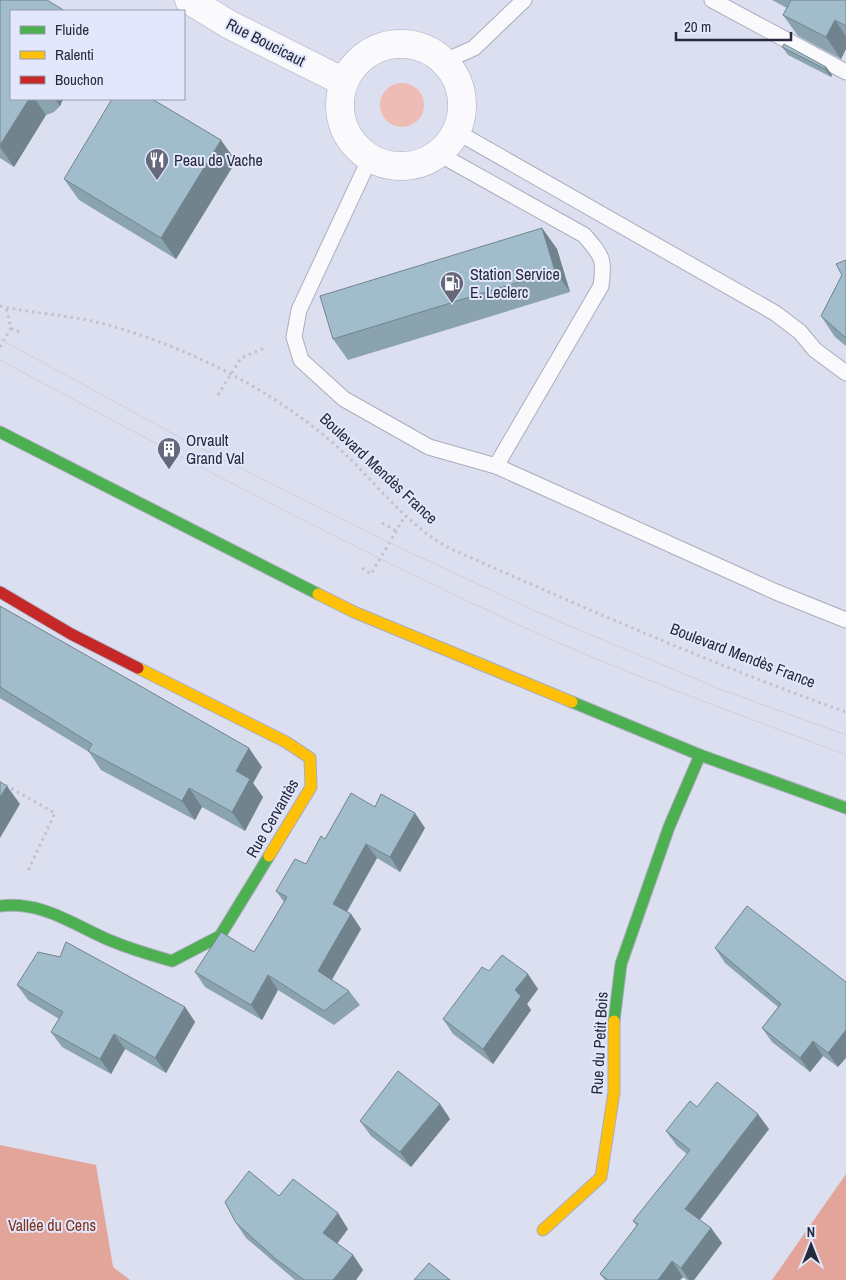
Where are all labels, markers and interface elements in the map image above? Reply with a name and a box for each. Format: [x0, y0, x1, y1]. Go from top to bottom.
legend [10, 10, 185, 100]
scale bar [676, 10, 791, 42]
street label: Rue Boucicaut [223, 13, 310, 71]
text: 20 m [684, 16, 711, 37]
text: Fluide [55, 19, 89, 40]
text: Ralenti [55, 44, 94, 65]
text: Bouchon [55, 69, 104, 90]
restaurant icon: Peau de Vache [144, 147, 170, 181]
place label: Peau de Vache [174, 149, 263, 171]
place label: Station Service E. Leclerc [470, 263, 560, 303]
fuel station icon: Station Service E. Leclerc [439, 270, 465, 304]
street label: Boulevard Mendès France [315, 407, 443, 529]
place label: Orvault Grand Val [186, 429, 244, 469]
building icon: Orvault Grand Val [156, 436, 182, 470]
street label: Boulevard Mendès France [667, 617, 819, 693]
street label: Rue Cervantès [241, 775, 303, 861]
street label: Rue du Petit Bois [585, 991, 613, 1095]
park label: Vallée du Cens [8, 1214, 96, 1236]
north arrow [786, 1220, 836, 1270]
text: N [807, 1223, 815, 1241]

